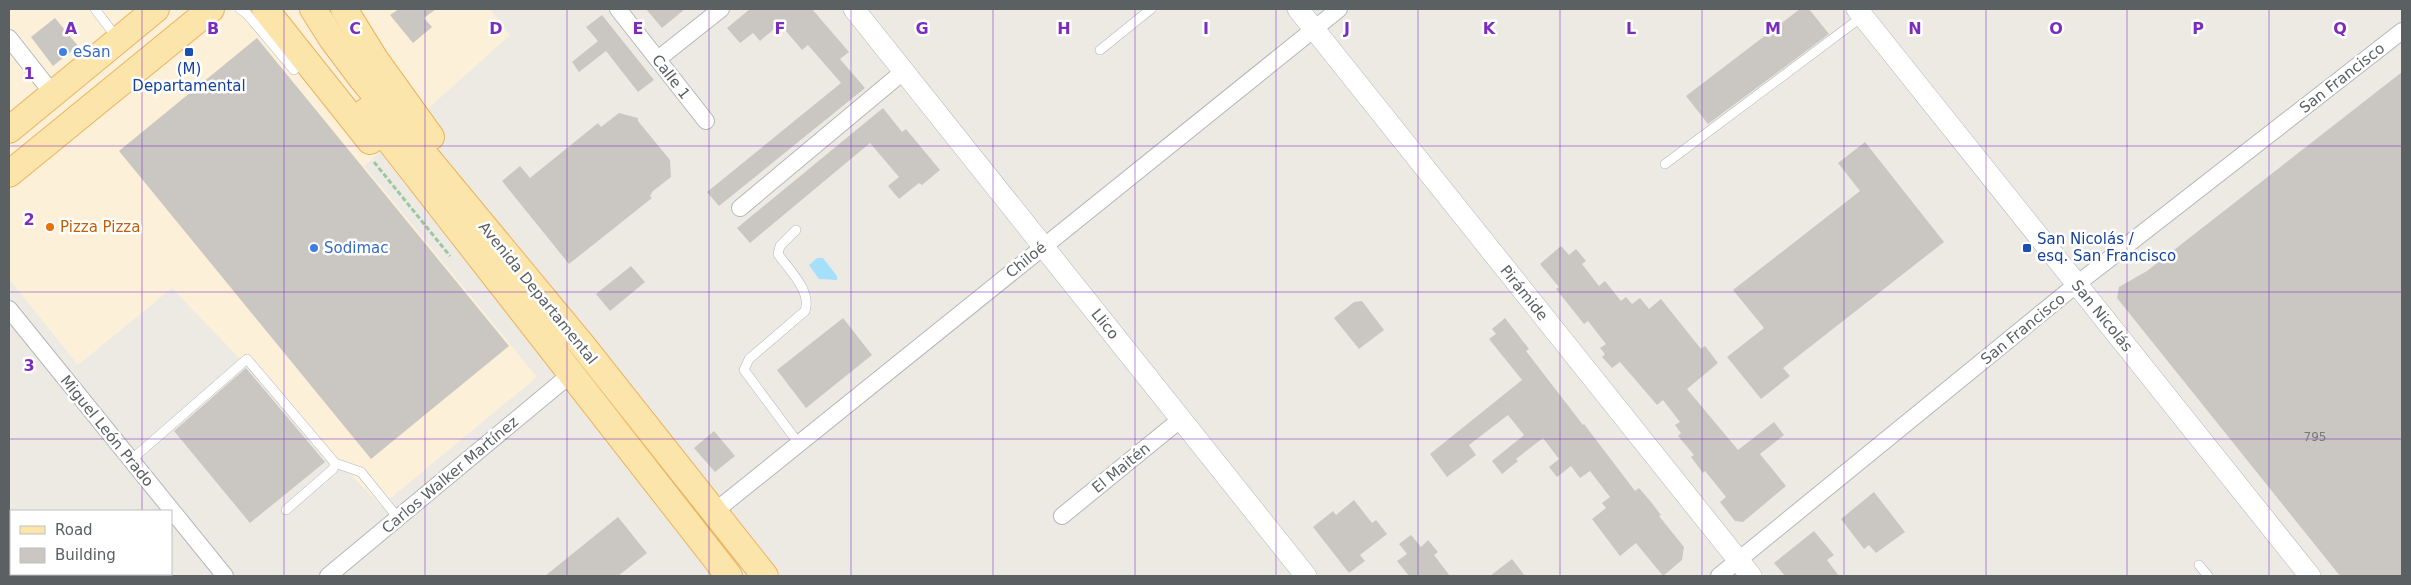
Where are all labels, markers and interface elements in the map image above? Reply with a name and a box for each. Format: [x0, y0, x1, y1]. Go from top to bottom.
text: A [65, 19, 78, 38]
text: B [207, 19, 219, 38]
text: C [349, 19, 361, 38]
text: D [489, 19, 503, 38]
text: E [633, 19, 643, 38]
text: F [775, 19, 785, 38]
text: G [915, 19, 929, 38]
text: H [1057, 19, 1071, 38]
text: I [1203, 19, 1209, 38]
text: J [1343, 19, 1350, 38]
text: K [1483, 19, 1496, 38]
text: L [1626, 19, 1636, 38]
text: M [1765, 19, 1781, 38]
text: N [1908, 19, 1922, 38]
text: O [2049, 19, 2063, 38]
text: P [2192, 19, 2204, 38]
text: Q [2333, 19, 2347, 38]
street label: San Francisco [2296, 39, 2388, 117]
place label: eSan [73, 43, 110, 61]
marker: eSan [57, 46, 69, 58]
marker: (M) Departamental [183, 46, 195, 58]
street label: Calle 1 [648, 51, 694, 103]
place label: (M) Departamental [132, 60, 246, 95]
text: 1 [23, 64, 35, 83]
text: 2 [23, 210, 35, 229]
place label: Pizza Pizza [60, 218, 140, 236]
street label: Avenida Departamental [475, 218, 601, 368]
marker: Pizza Pizza [44, 221, 56, 233]
place label: San Nicolás / esq. San Francisco [2037, 230, 2176, 265]
street label: Chiloé [1002, 238, 1050, 282]
place label: Sodimac [324, 239, 388, 257]
marker: Sodimac [308, 242, 320, 254]
marker: San Nicolás / esq. San Francisco [2021, 242, 2033, 254]
street label: Pirámide [1496, 262, 1552, 324]
street label: San Nicolás [2068, 277, 2136, 356]
street label: San Francisco [1977, 290, 2069, 368]
street label: Llico [1087, 305, 1123, 343]
text: 3 [23, 356, 35, 375]
street label: Miguel León Prado [57, 372, 157, 490]
street label: Carlos Walker Martínez [378, 413, 522, 537]
house number: 795 [2304, 430, 2326, 444]
street label: El Maitén [1088, 439, 1154, 497]
legend [10, 510, 172, 575]
text: Road [55, 521, 93, 539]
text: Building [55, 546, 116, 564]

